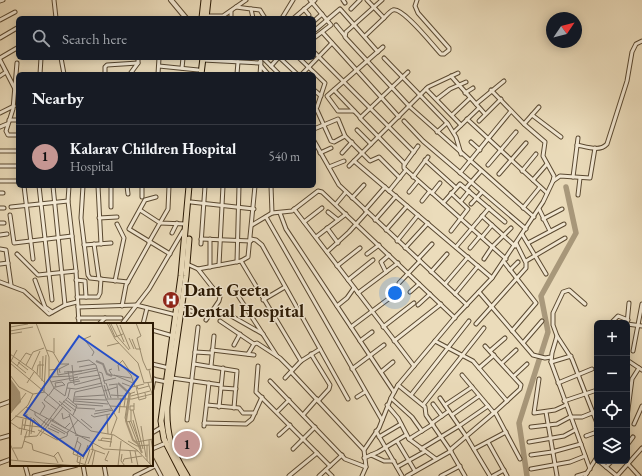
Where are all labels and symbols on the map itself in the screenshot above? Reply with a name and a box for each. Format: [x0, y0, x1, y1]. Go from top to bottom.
north arrow [546, 12, 582, 48]
place label: Dant Geeta Dental Hospital [184, 278, 304, 322]
your location [385, 283, 405, 303]
hospital icon: Dant Geeta Dental Hospital [161, 290, 181, 310]
inset map [10, 323, 153, 466]
pin: 1 [174, 429, 200, 459]

